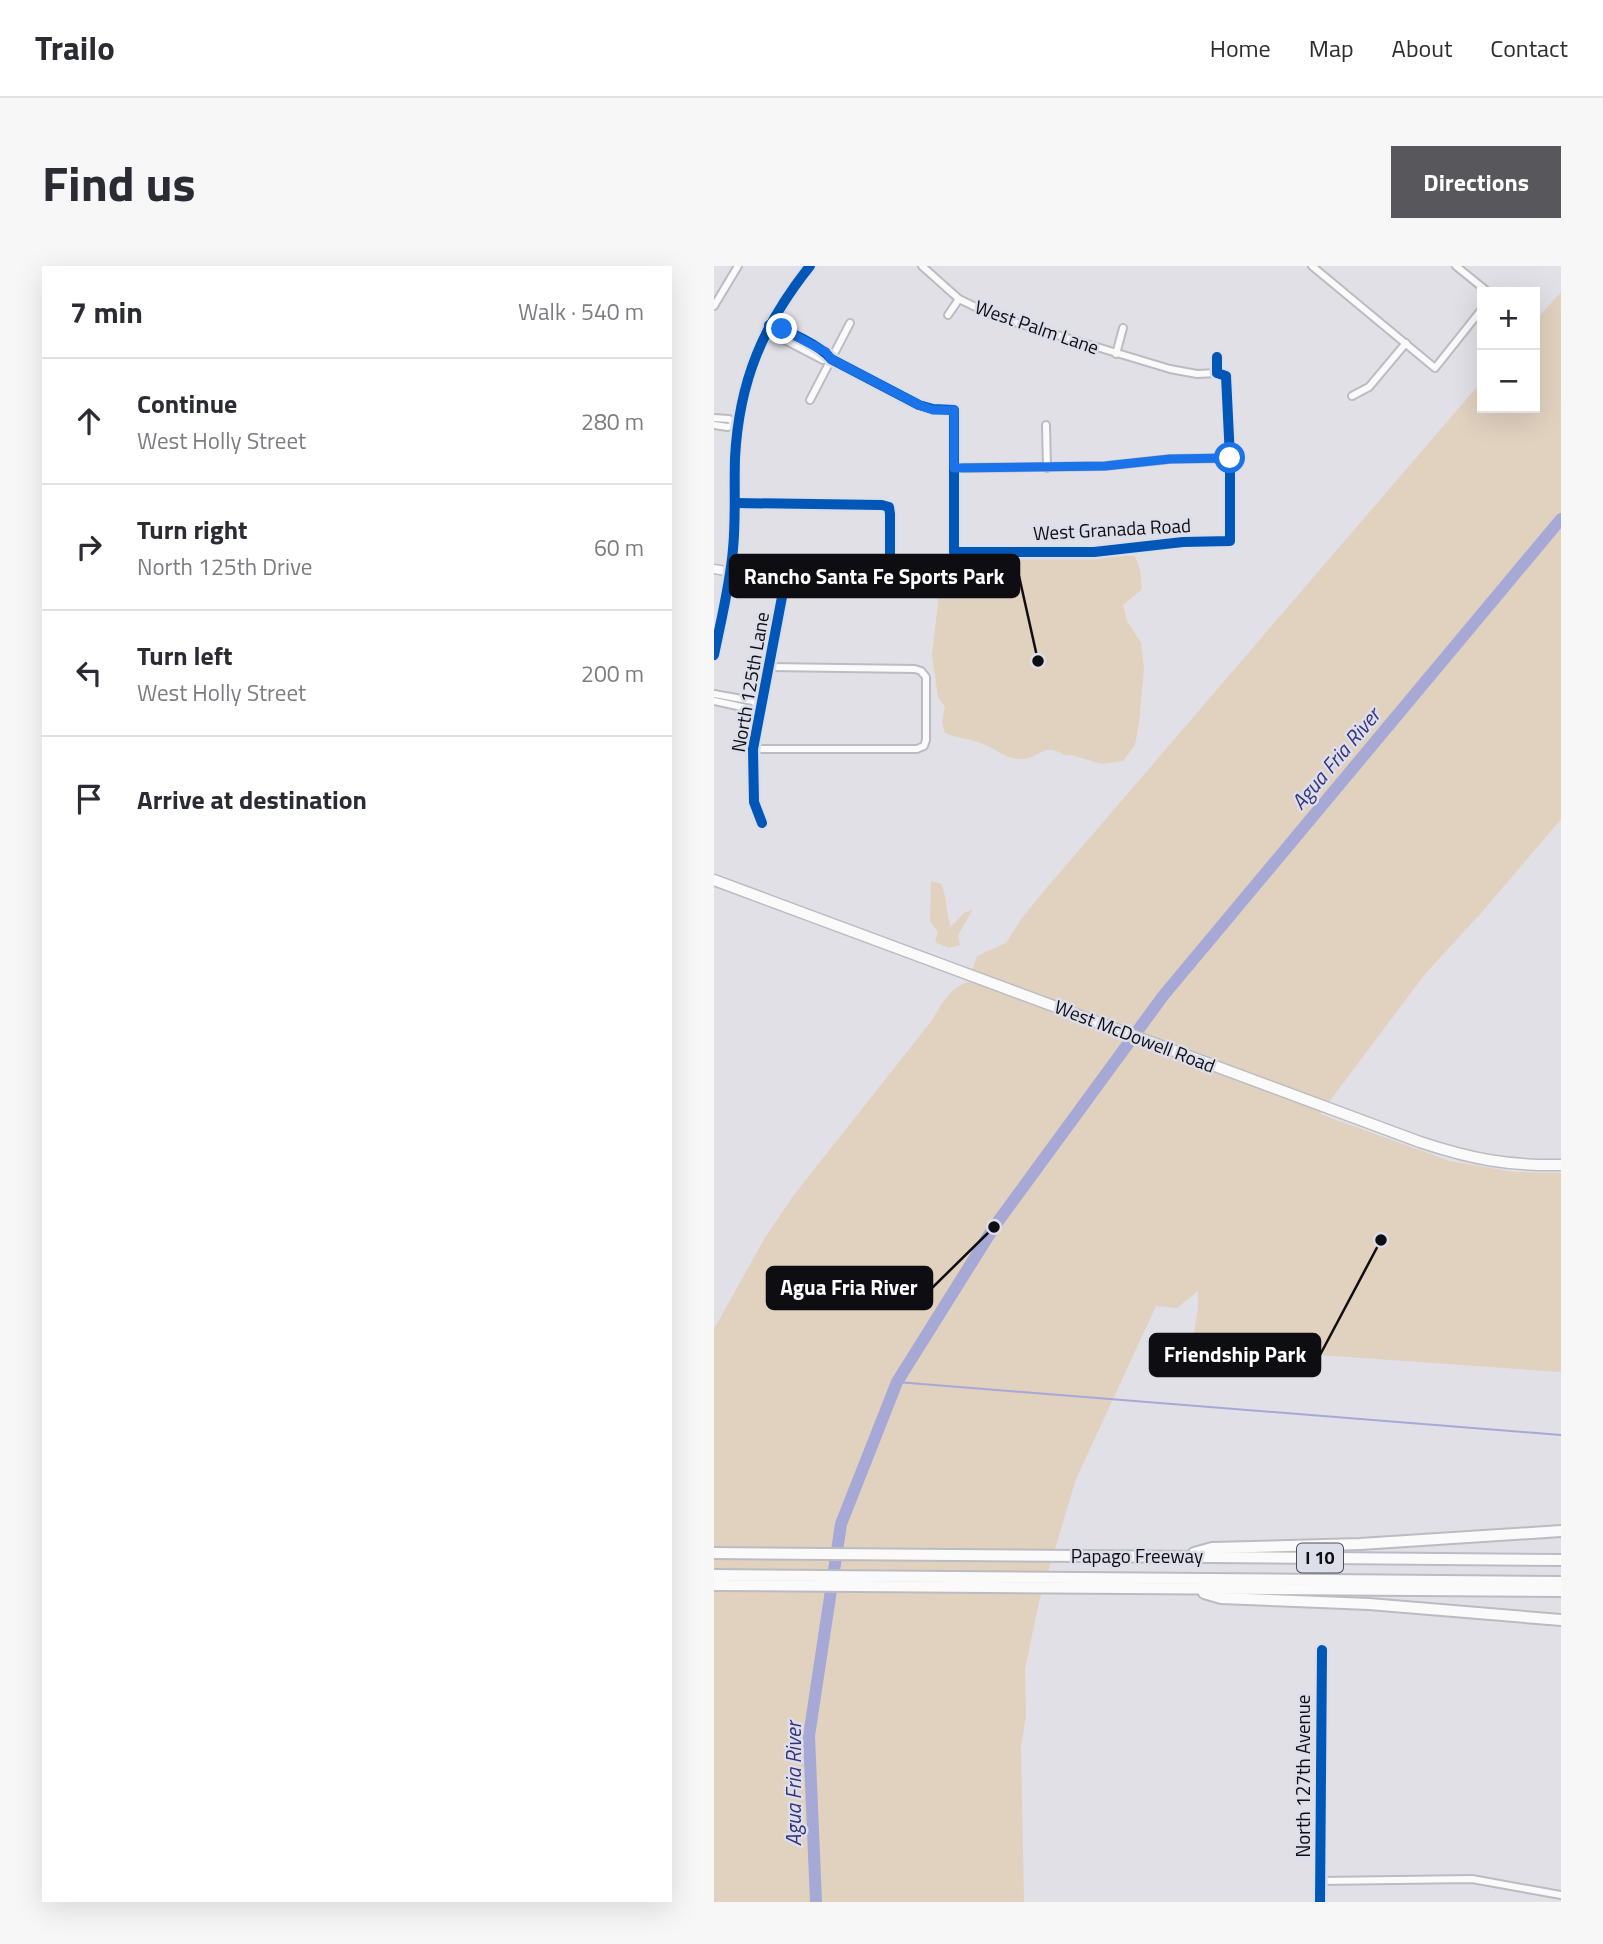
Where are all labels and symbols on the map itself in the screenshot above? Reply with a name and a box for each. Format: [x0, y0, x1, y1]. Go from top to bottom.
street label: West Palm Lane [971, 292, 1103, 361]
route end [766, 313, 797, 344]
route start [1214, 442, 1245, 473]
street label: West Granada Road [1032, 510, 1192, 547]
callout: Rancho Santa Fe Sports Park [730, 555, 1019, 597]
text: Rancho Santa Fe Sports Park [744, 560, 1004, 592]
street label: North 125th Lane [723, 610, 776, 754]
water label: Agua Fria River [1283, 699, 1389, 816]
street label: West McDowell Road [1051, 992, 1220, 1080]
callout: Agua Fria River [767, 1267, 932, 1309]
text: Agua Fria River [780, 1271, 918, 1303]
callout: Friendship Park [1150, 1334, 1320, 1376]
text: Friendship Park [1164, 1338, 1306, 1370]
street label: Papago Freeway [1071, 1541, 1203, 1570]
road number: I 10 [1297, 1544, 1343, 1573]
street label: North 127th Avenue [1288, 1695, 1317, 1857]
water label: Agua Fria River [777, 1719, 809, 1846]

